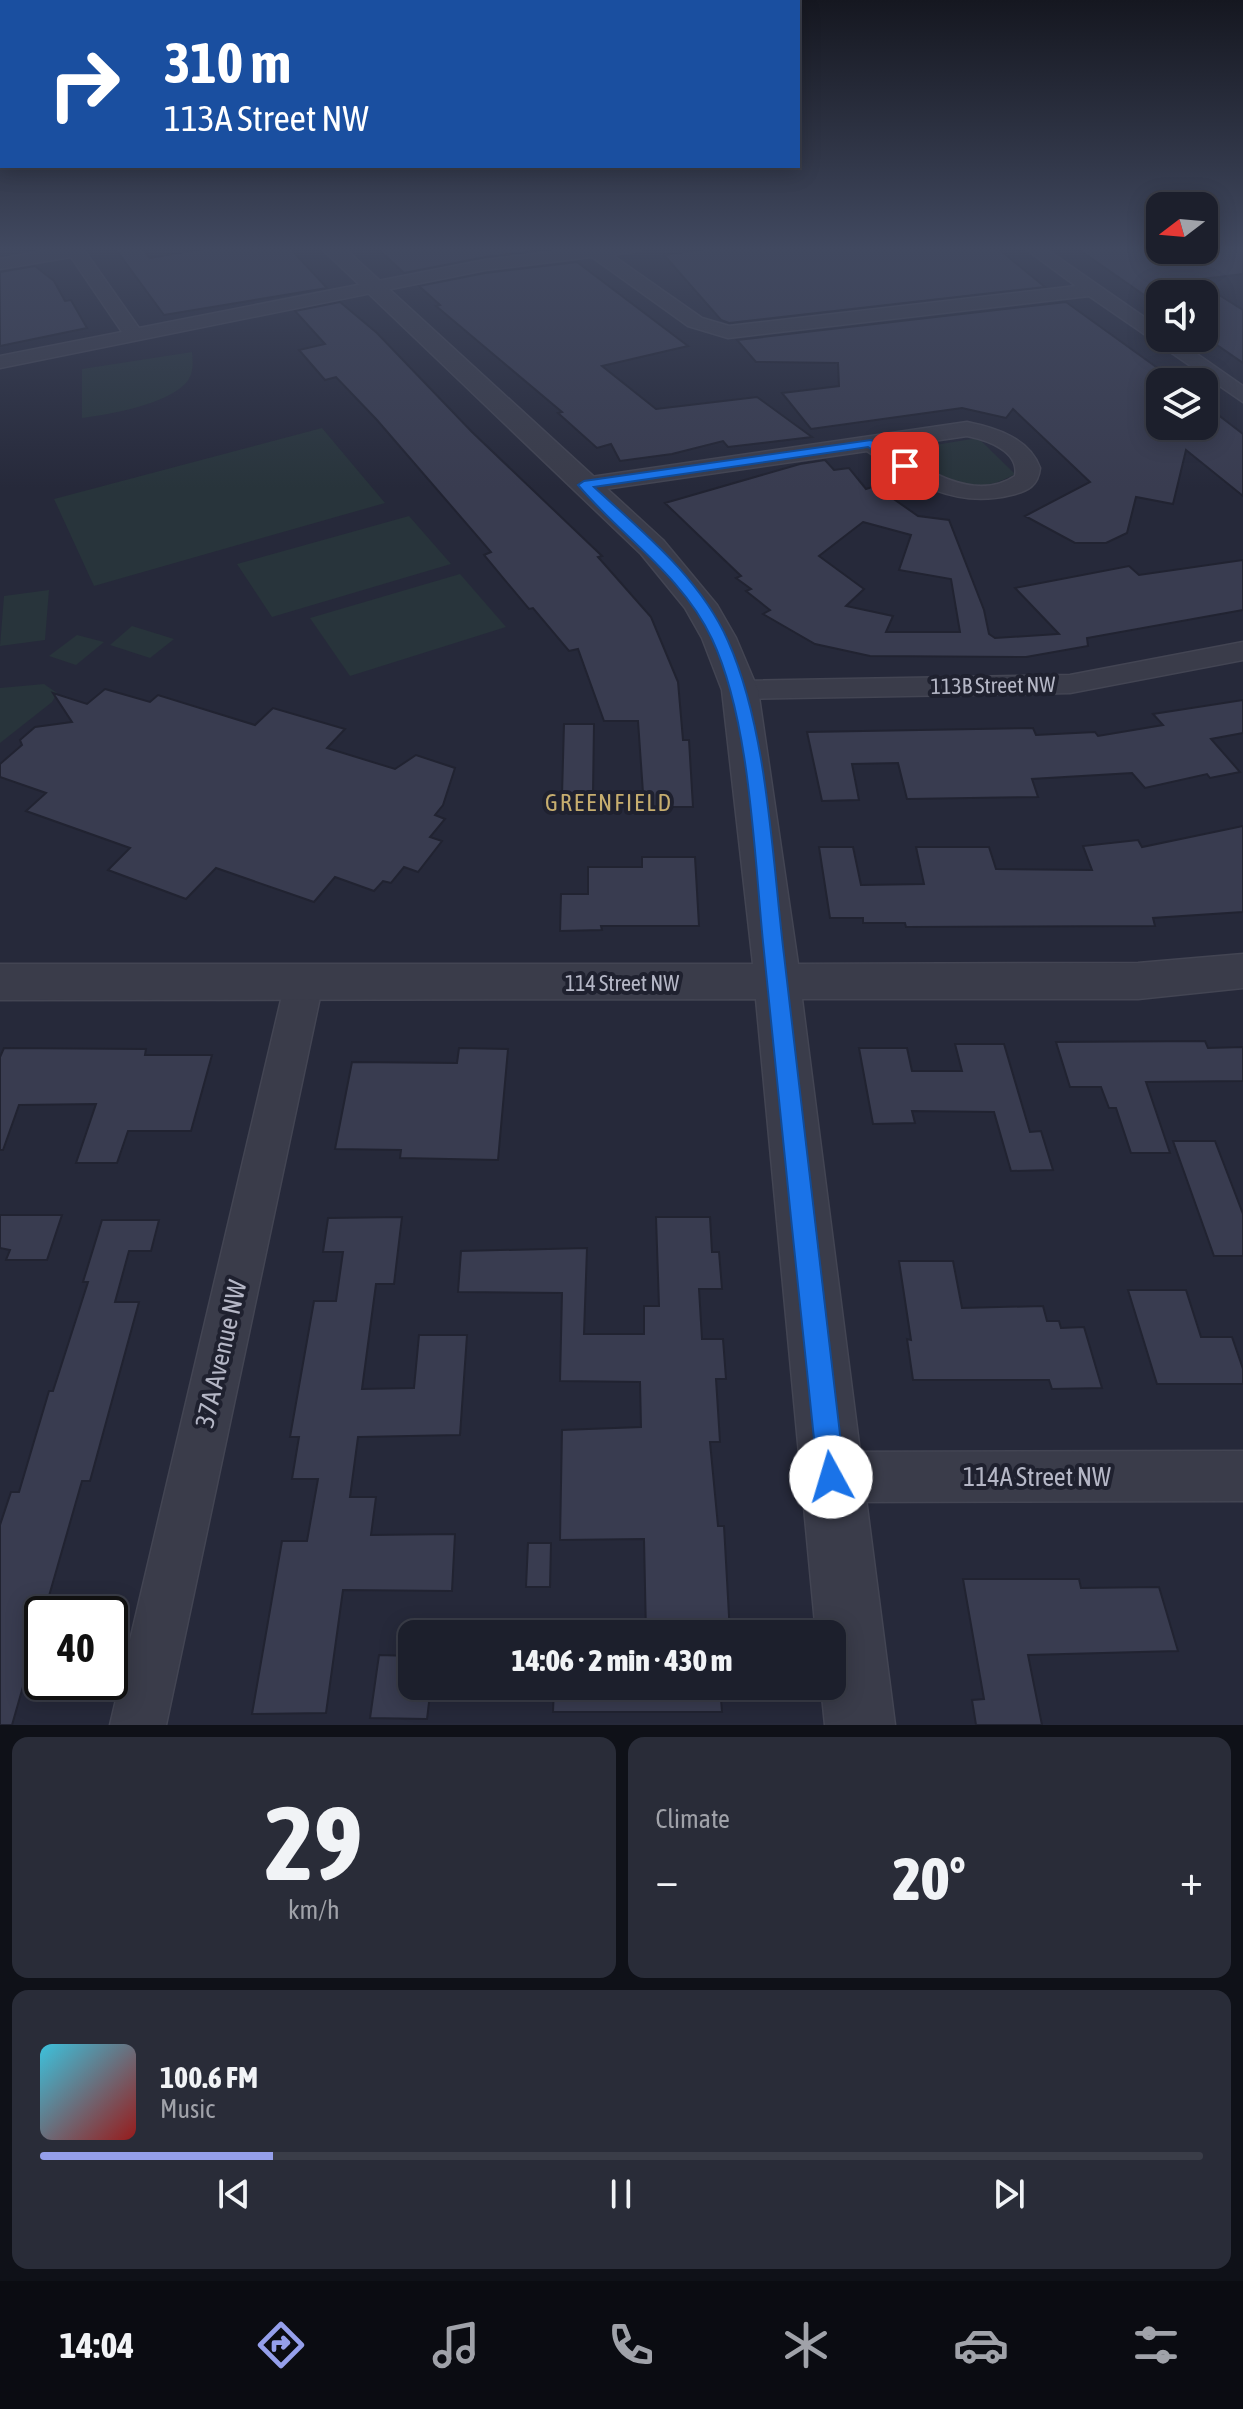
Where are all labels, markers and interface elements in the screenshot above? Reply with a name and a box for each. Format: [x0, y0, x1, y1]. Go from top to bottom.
text: 310 m [164, 31, 291, 95]
icon: right [32, 32, 136, 136]
text: 113A Street NW [164, 97, 369, 139]
north arrow [1146, 192, 1218, 264]
map controls [1146, 192, 1218, 440]
button: sound [1146, 280, 1218, 352]
button: layers [1146, 368, 1218, 440]
pin [871, 432, 939, 500]
icon: arrive [883, 444, 927, 488]
street label: 113B Street NW [930, 671, 1056, 699]
district label: GREENFIELD [545, 789, 673, 816]
street label: 114 Street NW [565, 970, 679, 996]
street label: 37A Avenue NW [189, 1277, 253, 1431]
position arrow [789, 1435, 873, 1519]
street label: 114A Street NW [963, 1462, 1111, 1492]
speed limit sign: 40 [24, 1596, 128, 1700]
text: 14:06 · 2 min · 430 m [512, 1643, 732, 1677]
text: 29 [265, 1783, 363, 1902]
text: Climate [656, 1804, 730, 1834]
text: 20° [893, 1844, 966, 1913]
text: − [656, 1854, 678, 1904]
text: + [1180, 1854, 1203, 1904]
text: km/h [288, 1895, 340, 1925]
text: 100.6 FM [160, 2060, 258, 2094]
text: Music [160, 2094, 215, 2124]
icon: previous [212, 2172, 256, 2216]
icon: pause [599, 2172, 643, 2216]
icon: next [987, 2172, 1031, 2216]
icon: directions [253, 2317, 309, 2373]
icon: music [428, 2317, 484, 2373]
icon: phone [603, 2317, 659, 2373]
icon: climate [778, 2317, 834, 2373]
icon: car [953, 2317, 1009, 2373]
icon: filters [1128, 2317, 1184, 2373]
text: 14:04 [59, 2324, 134, 2366]

